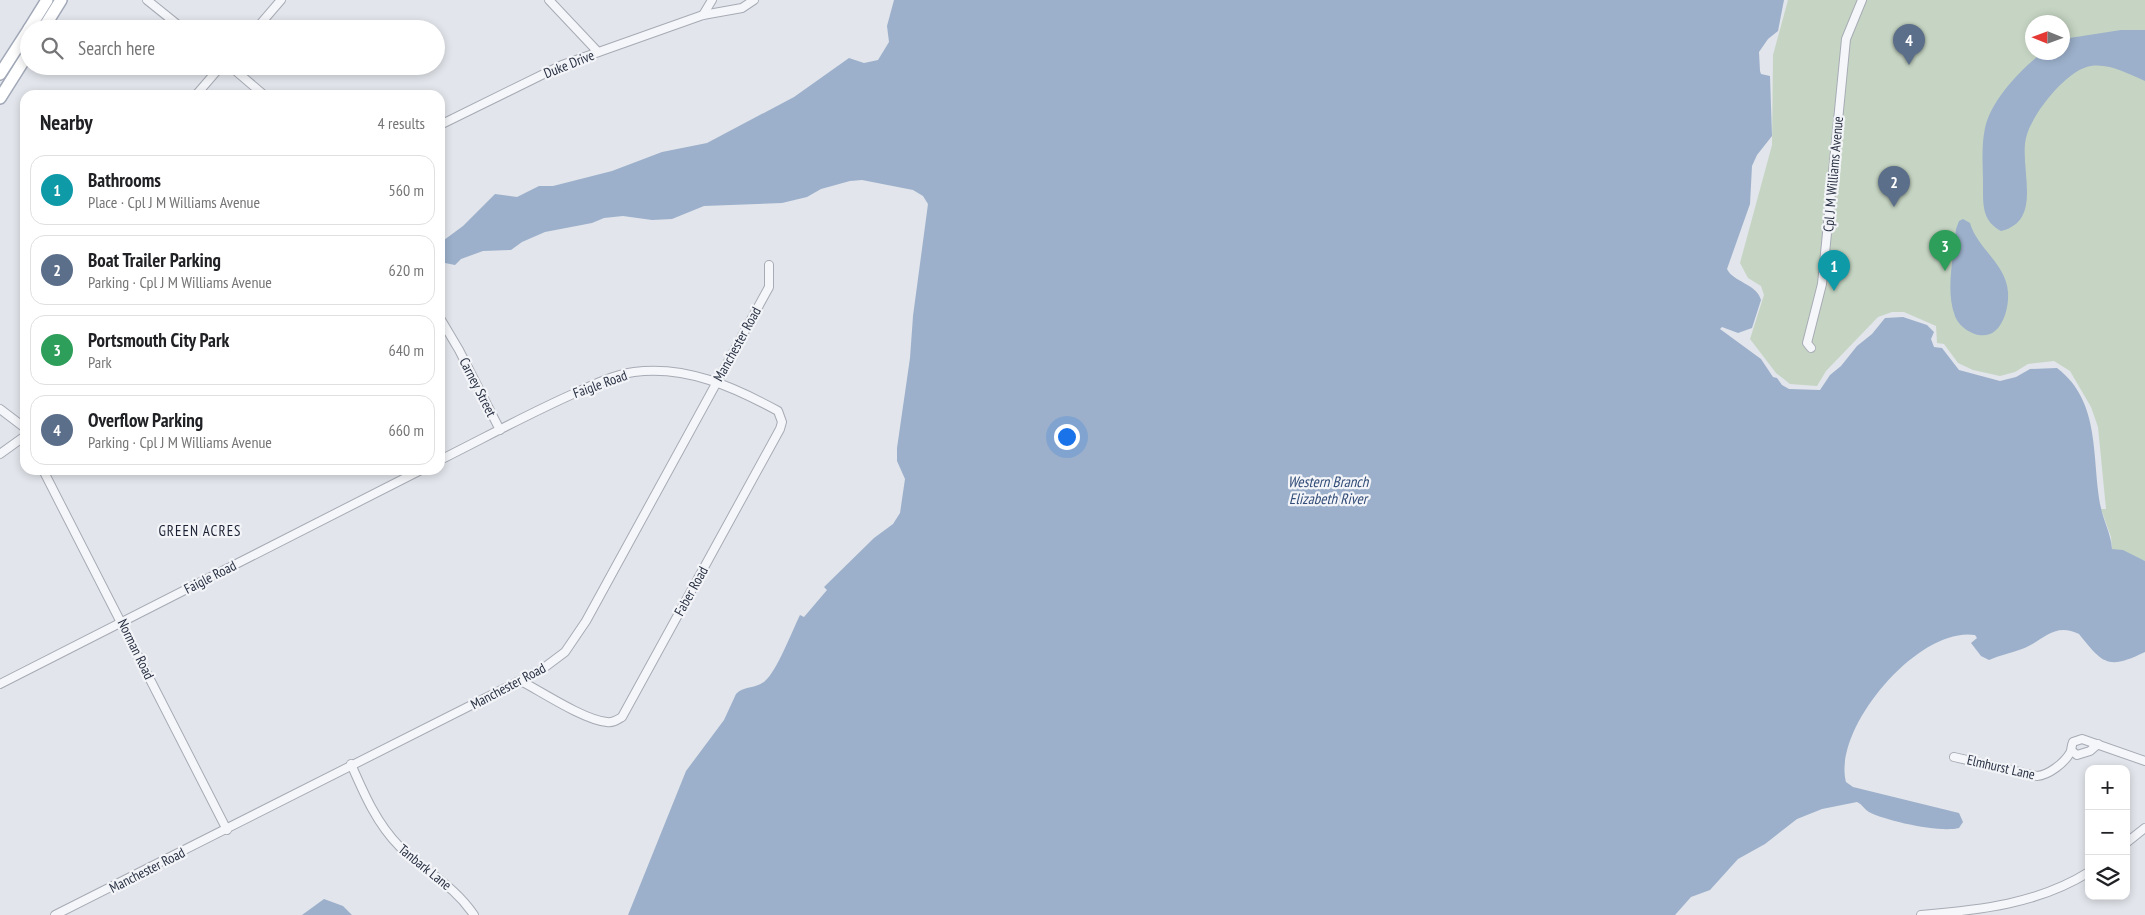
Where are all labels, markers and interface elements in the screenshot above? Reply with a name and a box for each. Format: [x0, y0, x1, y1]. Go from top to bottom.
north arrow [2025, 15, 2070, 60]
search box [20, 20, 445, 75]
pin: 4 [1893, 24, 1925, 65]
icon: search [38, 34, 66, 62]
text: Search here [78, 36, 155, 60]
street label: Duke Drive [541, 46, 597, 82]
text: Nearby [40, 109, 93, 136]
text: 4 results [378, 113, 425, 133]
street label: Cpl J M Williams Avenue [1819, 115, 1847, 233]
pin: 2 [1878, 166, 1910, 207]
text: Bathrooms [88, 168, 161, 192]
text: 1 [53, 180, 61, 200]
text: 560 m [389, 180, 424, 200]
text: Place · Cpl J M Williams Avenue [88, 192, 260, 212]
pin: 3 [1929, 230, 1961, 271]
text: Boat Trailer Parking [88, 248, 221, 272]
pin: 1 [1818, 250, 1850, 291]
text: 2 [53, 260, 61, 280]
text: 620 m [389, 260, 424, 280]
text: Parking · Cpl J M Williams Avenue [88, 272, 272, 292]
street label: Manchester Road [709, 304, 765, 384]
text: Portsmouth City Park [88, 328, 229, 352]
text: 3 [53, 340, 61, 360]
text: 640 m [389, 340, 424, 360]
text: Park [88, 352, 112, 372]
street label: Carney Street [455, 354, 501, 420]
street label: Faigle Road [570, 366, 630, 402]
text: Overflow Parking [88, 408, 203, 432]
text: 4 [53, 420, 61, 440]
text: 660 m [389, 420, 424, 440]
your location [1054, 424, 1080, 450]
text: Parking · Cpl J M Williams Avenue [88, 432, 272, 452]
water label: Western Branch Elizabeth River [1288, 472, 1370, 508]
district label: GREEN ACRES [158, 521, 242, 540]
street label: Faigle Road [181, 556, 239, 598]
street label: Faber Road [670, 563, 712, 619]
street label: Norman Road [114, 616, 158, 682]
street label: Manchester Road [467, 659, 549, 713]
street label: Elmhurst Lane [1965, 750, 2037, 784]
map controls [2085, 765, 2130, 900]
button: + [2085, 765, 2130, 810]
button: − [2085, 810, 2130, 855]
street label: Tanbark Lane [395, 840, 456, 894]
street label: Manchester Road [106, 843, 188, 897]
button: layers [2085, 855, 2130, 900]

